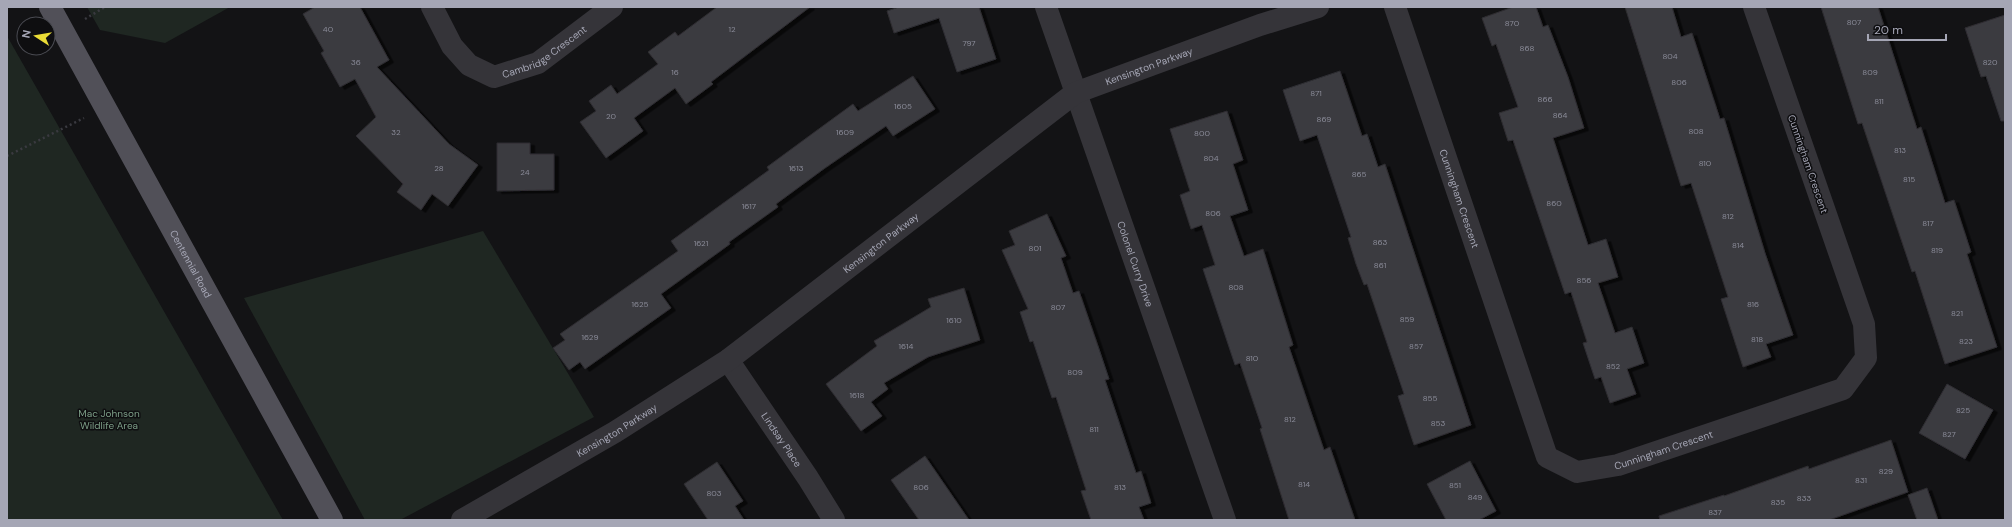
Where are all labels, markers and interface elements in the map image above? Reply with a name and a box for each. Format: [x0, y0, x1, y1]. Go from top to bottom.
north arrow [16, 16, 56, 56]
scale bar [1868, 16, 1946, 42]
house number: 807 [1847, 17, 1861, 27]
house number: 870 [1505, 18, 1520, 28]
street label: Cambridge Crescent [500, 22, 589, 81]
text: 20 m [1874, 22, 1903, 38]
house number: 40 [323, 24, 334, 34]
house number: 12 [728, 24, 736, 34]
text: N [19, 29, 34, 39]
house number: 797 [962, 38, 976, 48]
house number: 868 [1520, 43, 1535, 53]
street label: Kensington Parkway [1103, 44, 1195, 88]
house number: 804 [1662, 51, 1678, 61]
house number: 36 [351, 57, 361, 67]
house number: 820 [1983, 57, 1998, 67]
house number: 16 [671, 67, 679, 77]
house number: 809 [1862, 67, 1878, 77]
house number: 806 [1671, 77, 1687, 87]
house number: 871 [1310, 88, 1322, 98]
house number: 866 [1538, 94, 1552, 104]
house number: 811 [1874, 96, 1884, 106]
house number: 1605 [894, 101, 912, 111]
house number: 864 [1553, 110, 1568, 120]
house number: 20 [606, 111, 617, 121]
street label: Cunningham Crescent [1785, 113, 1831, 215]
house number: 869 [1317, 114, 1331, 124]
house number: 808 [1688, 126, 1704, 136]
house number: 32 [391, 127, 401, 137]
house number: 1609 [836, 127, 854, 137]
house number: 800 [1194, 128, 1210, 138]
house number: 813 [1894, 145, 1906, 155]
street label: Cunningham Crescent [1437, 147, 1482, 250]
house number: 804 [1203, 153, 1219, 163]
house number: 810 [1699, 158, 1712, 168]
house number: 28 [434, 163, 444, 173]
house number: 1613 [789, 163, 804, 173]
house number: 24 [520, 167, 530, 177]
house number: 865 [1352, 169, 1366, 179]
house number: 815 [1903, 174, 1915, 184]
house number: 860 [1546, 198, 1562, 208]
house number: 1617 [742, 201, 756, 211]
house number: 806 [1205, 208, 1221, 218]
street label: Kensington Parkway [840, 209, 921, 276]
house number: 812 [1722, 211, 1734, 221]
house number: 817 [1922, 218, 1934, 228]
street label: Colonel Curry Drive [1115, 219, 1157, 309]
street label: Centennial Road [167, 227, 215, 300]
house number: 863 [1373, 237, 1388, 247]
house number: 1621 [694, 238, 708, 248]
house number: 814 [1732, 240, 1744, 250]
house number: 801 [1029, 243, 1041, 253]
house number: 819 [1931, 245, 1943, 255]
house number: 861 [1374, 260, 1386, 270]
house number: 856 [1577, 275, 1591, 285]
house number: 808 [1228, 282, 1244, 292]
house number: 1625 [632, 299, 649, 309]
house number: 816 [1747, 299, 1759, 309]
house number: 807 [1051, 302, 1065, 312]
house number: 821 [1951, 308, 1963, 318]
house number: 859 [1400, 314, 1414, 324]
house number: 1610 [946, 315, 962, 325]
house number: 1629 [582, 332, 598, 342]
house number: 818 [1751, 334, 1763, 344]
house number: 823 [1959, 336, 1973, 346]
house number: 1614 [899, 341, 914, 351]
house number: 857 [1409, 341, 1423, 351]
house number: 810 [1246, 353, 1259, 363]
house number: 852 [1606, 361, 1620, 371]
house number: 809 [1067, 367, 1083, 377]
house number: 1618 [850, 390, 865, 400]
house number: 855 [1423, 393, 1437, 403]
street label: Kensington Parkway [574, 400, 660, 459]
house number: 825 [1956, 405, 1970, 415]
park label: Mac Johnson Wildlife Area [78, 407, 140, 432]
street label: Lindsay Place [759, 410, 805, 470]
house number: 812 [1284, 414, 1296, 424]
house number: 853 [1431, 418, 1446, 428]
house number: 811 [1089, 424, 1099, 434]
street label: Cunningham Crescent [1613, 427, 1715, 472]
house number: 827 [1942, 429, 1956, 439]
house number: 829 [1879, 466, 1893, 476]
house number: 831 [1855, 475, 1867, 485]
house number: 814 [1298, 479, 1310, 489]
house number: 851 [1449, 480, 1461, 490]
house number: 806 [913, 482, 929, 492]
house number: 813 [1114, 482, 1126, 492]
house number: 803 [706, 488, 722, 498]
house number: 849 [1468, 492, 1482, 502]
house number: 833 [1797, 493, 1811, 503]
house number: 835 [1771, 497, 1785, 507]
house number: 837 [1708, 507, 1722, 517]

